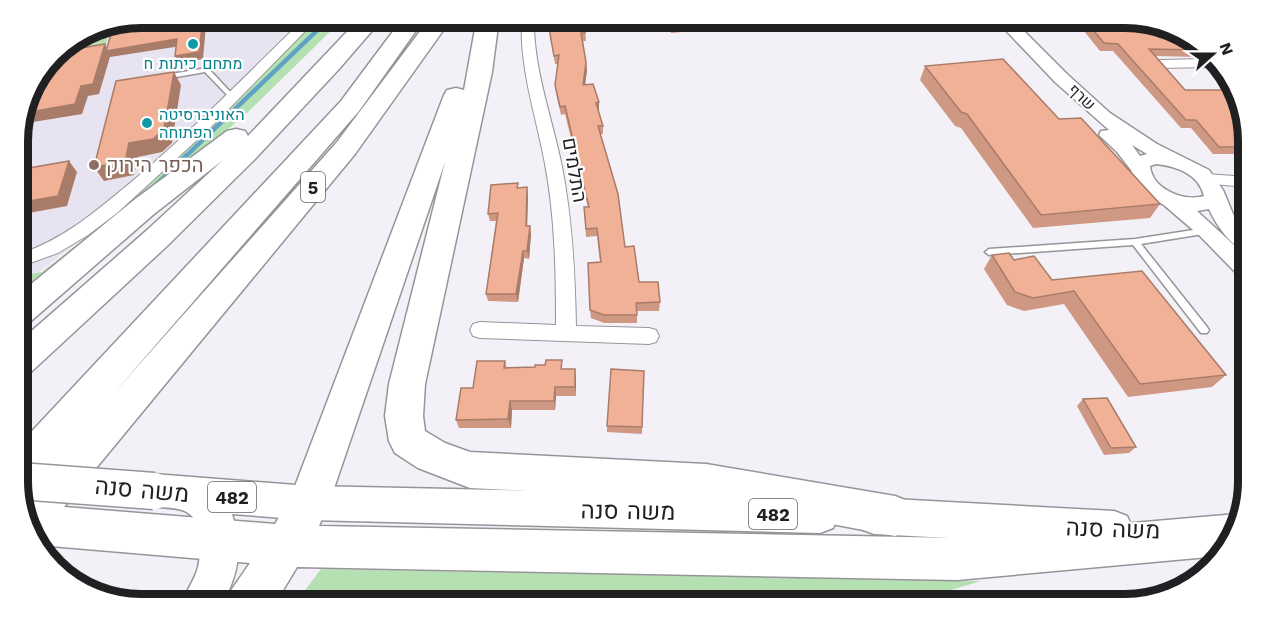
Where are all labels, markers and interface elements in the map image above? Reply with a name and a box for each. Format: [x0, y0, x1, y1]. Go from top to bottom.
north arrow [1183, 24, 1243, 84]
marker: מתחם כיתות ח [186, 37, 200, 51]
text: N [1216, 40, 1238, 58]
place label: מתחם כיתות ח [144, 54, 242, 73]
street label: שרף [1065, 80, 1099, 114]
place label: האוניברסיטה הפתוחה [159, 105, 245, 142]
marker: האוניברסיטה הפתוחה [140, 116, 154, 130]
street label: התלמים [557, 135, 593, 205]
place label: הכפר הירוק [106, 153, 204, 177]
marker: הכפר הירוק [87, 158, 101, 172]
road number: 5 [301, 172, 325, 202]
street label: משה סנה [94, 472, 190, 508]
road number: 482 [208, 482, 256, 512]
street label: משה סנה [580, 496, 676, 526]
road number: 482 [749, 499, 797, 529]
street label: משה סנה [1065, 513, 1161, 545]

